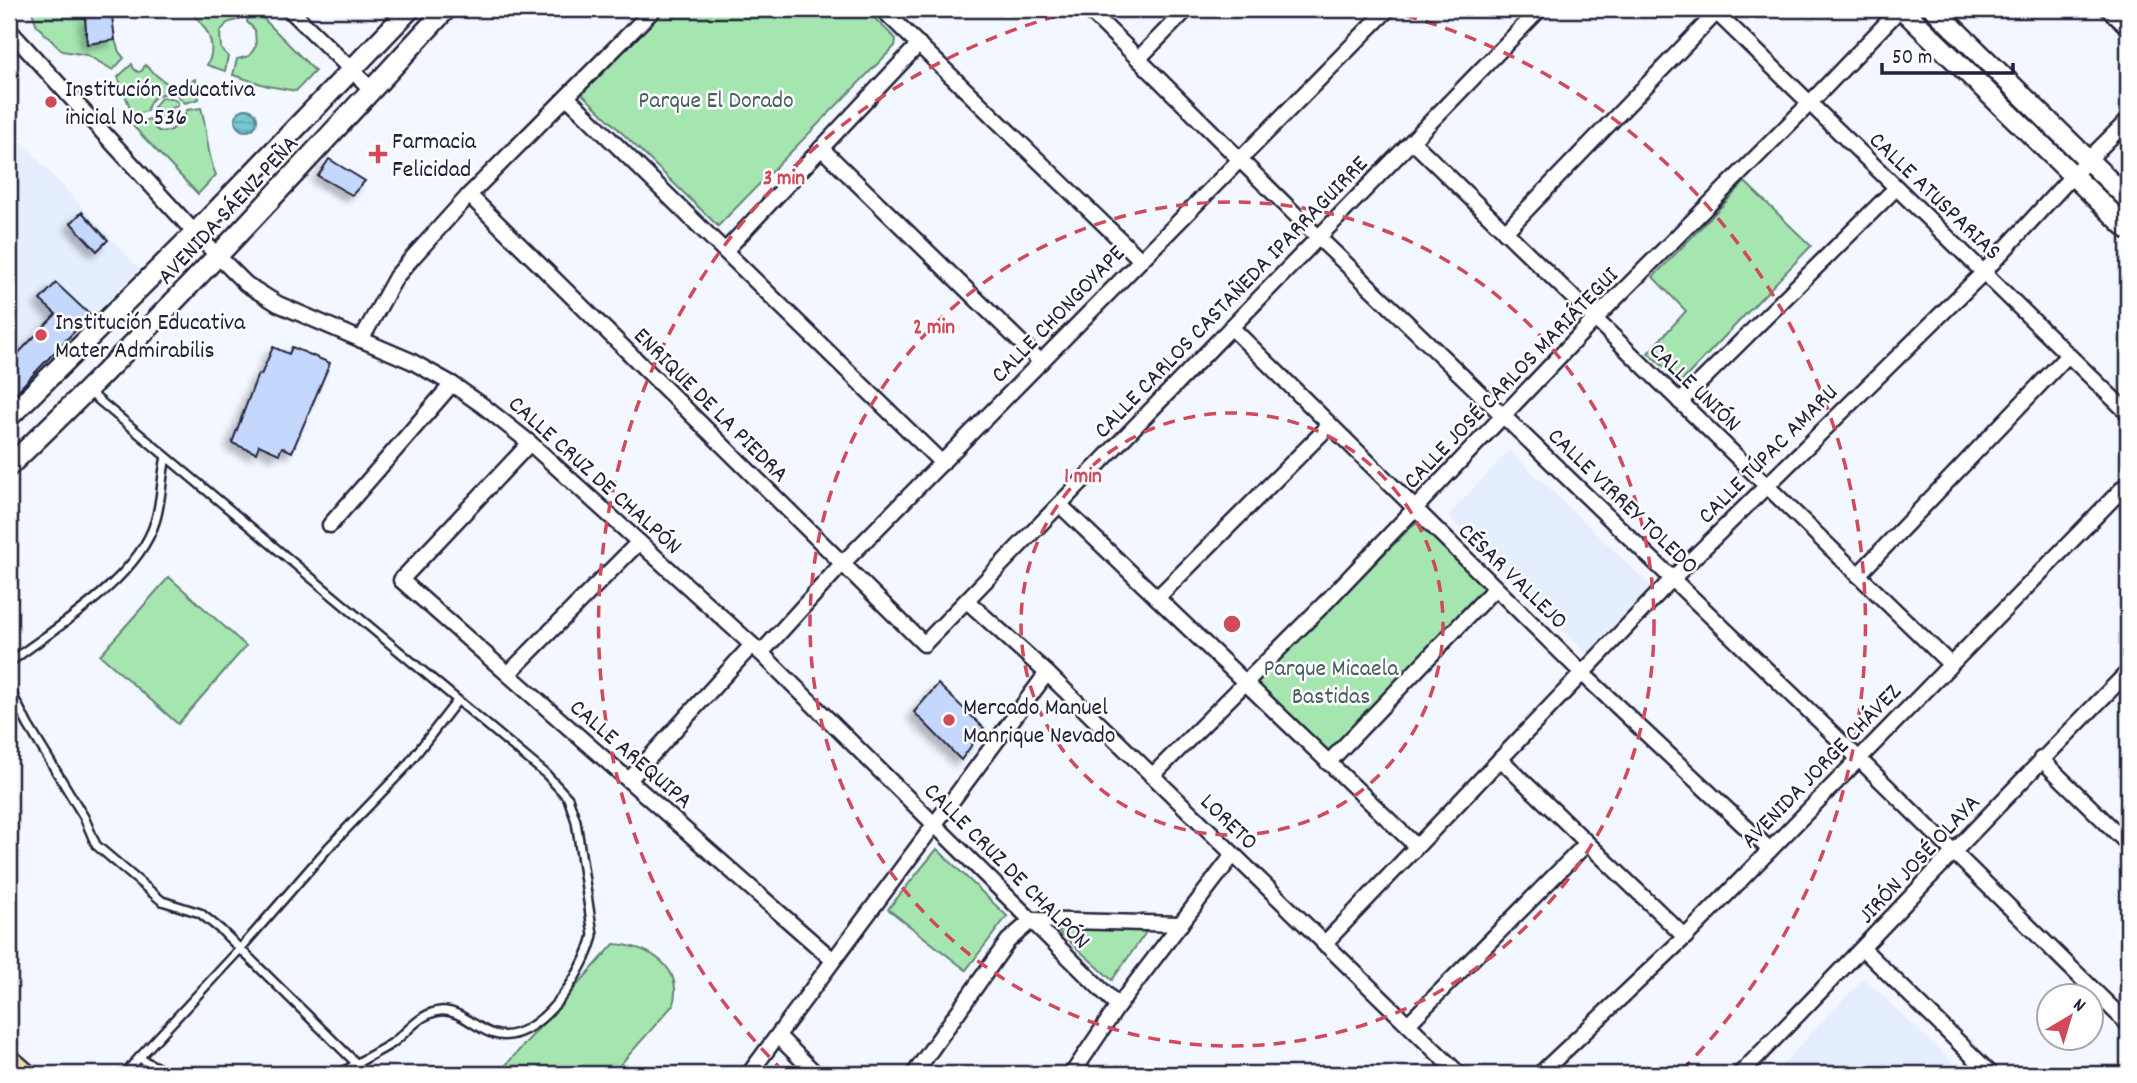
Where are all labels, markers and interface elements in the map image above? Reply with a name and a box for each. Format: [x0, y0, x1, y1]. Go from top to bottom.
scale bar [1882, 32, 2013, 76]
text: 50 m [1892, 44, 1932, 74]
place label: Institución educativa inicial No. 536 [65, 74, 256, 136]
park label: Parque El Dorado [638, 85, 794, 119]
marker: Institución educativa inicial No. 536 [43, 94, 59, 110]
street label: CALLE ATUSPARIAS [1860, 125, 2008, 269]
place label: Farmacia Felicidad [392, 126, 477, 188]
street label: AVENIDA SÁENZ PEÑA [151, 129, 308, 293]
marker: Farmacia Felicidad [370, 146, 386, 162]
street label: CALLE CARLOS CASTAÑEDA IPARRAGUIRRE [1087, 149, 1377, 447]
text: 3 min [763, 165, 805, 195]
street label: CALLE CHONGOYAPE [984, 238, 1134, 392]
street label: CALLE JOSÉ CARLOS MARIÁTEGUI [1397, 260, 1628, 498]
place label: Institución Educativa Mater Admirabilis [55, 307, 246, 369]
text: 2 min [913, 314, 955, 344]
street label: ENRIQUE DE LA PIEDRA [625, 321, 795, 491]
marker: Institución Educativa Mater Admirabilis [33, 327, 49, 343]
street label: CALLE UNIÓN [1640, 335, 1748, 441]
street label: CALLE TÚPAC AMARU [1691, 377, 1847, 533]
street label: CALLE CRUZ DE CHALPÓN [499, 389, 689, 564]
street label: CALLE VIRREY TOLEDO [1539, 421, 1705, 583]
text: 1 min [1064, 463, 1102, 493]
street label: CÉSAR VALLEJO [1449, 516, 1575, 638]
centre of rings [1220, 612, 1244, 636]
park label: Parque Micaela Bastidas [1263, 653, 1399, 715]
street label: AVENIDA JORGE CHÁVEZ [1734, 677, 1910, 857]
street label: CALLE AREQUIPA [561, 692, 699, 819]
place label: Mercado Manuel Manrique Nevado [963, 692, 1115, 754]
marker: Mercado Manuel Manrique Nevado [941, 712, 957, 728]
street label: CALLE CRUZ DE CHALPÓN [915, 776, 1097, 958]
street label: LORETO [1191, 787, 1265, 860]
street label: JIRÓN JOSÉ OLAYA [1851, 788, 1989, 932]
north arrow [2036, 982, 2106, 1052]
text: N [2066, 993, 2090, 1020]

